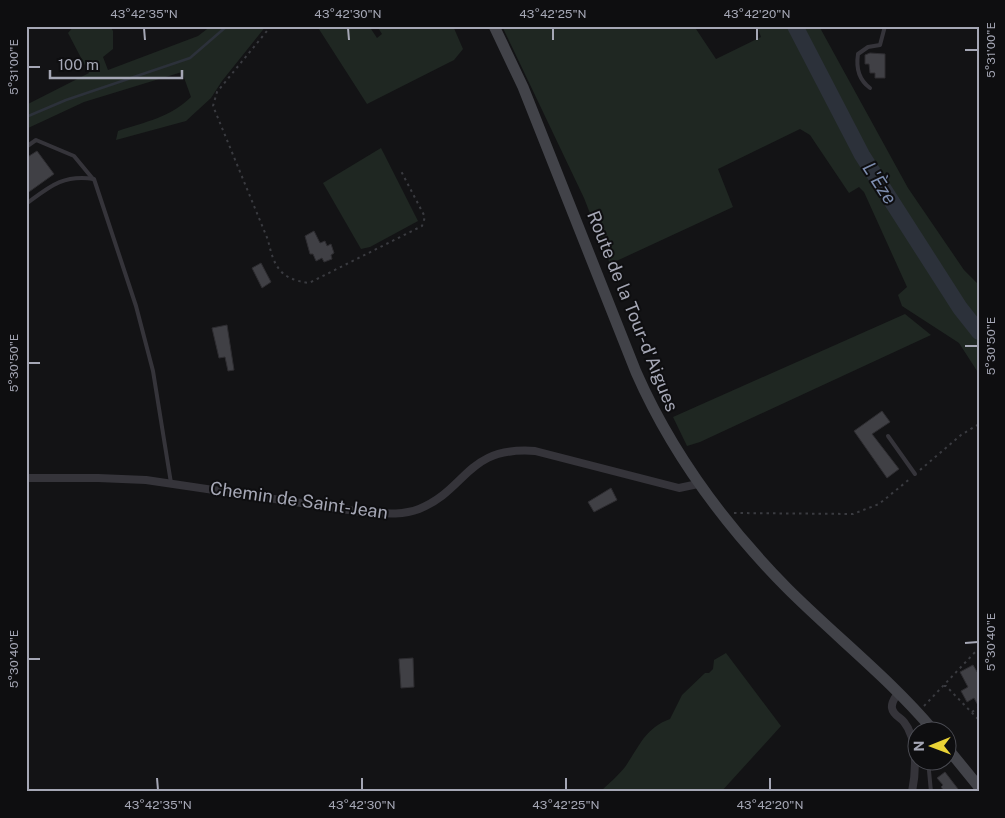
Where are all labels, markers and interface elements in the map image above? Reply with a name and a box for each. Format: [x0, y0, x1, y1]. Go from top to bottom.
text: 43°42'35"N [110, 7, 178, 21]
text: 43°42'30"N [314, 7, 382, 21]
text: 43°42'25"N [519, 7, 587, 21]
text: 43°42'20"N [724, 7, 790, 21]
text: 5°31'00"E [984, 22, 998, 78]
text: 5°31'00"E [7, 39, 21, 95]
scale bar [50, 48, 182, 80]
text: 100 m [58, 56, 99, 73]
water label: L'Èze [858, 158, 902, 208]
street label: Route de la Tour-d'Aigues [583, 208, 683, 414]
text: 5°30'50"E [984, 317, 998, 375]
text: 5°30'50"E [7, 334, 21, 392]
street label: Chemin de Saint-Jean [209, 477, 389, 523]
text: 5°30'40"E [984, 613, 998, 671]
text: 5°30'40"E [7, 630, 21, 688]
north arrow [908, 720, 958, 770]
text: N [911, 741, 927, 752]
text: 43°42'35"N [124, 798, 192, 812]
text: 43°42'30"N [328, 798, 396, 812]
text: 43°42'25"N [532, 798, 600, 812]
text: 43°42'20"N [737, 798, 803, 812]

